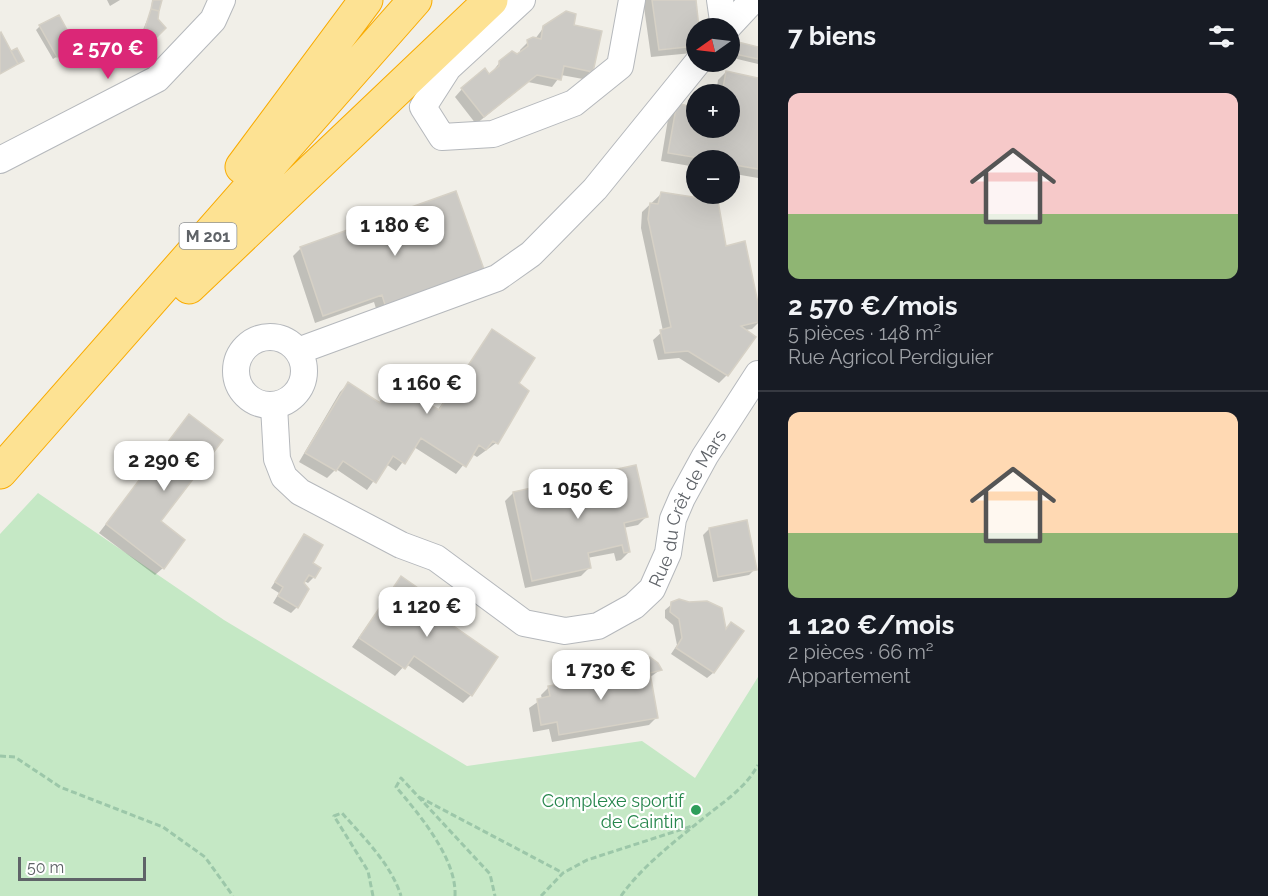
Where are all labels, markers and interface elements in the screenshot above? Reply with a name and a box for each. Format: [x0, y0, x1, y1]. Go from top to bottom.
north arrow [686, 18, 740, 72]
map controls [686, 18, 740, 204]
icon: filters [1205, 20, 1238, 53]
text: 7 biens [788, 21, 876, 51]
pin: 2 570 € [53, 29, 163, 80]
text: 2 570 € [72, 36, 144, 60]
button: + [686, 84, 740, 138]
icon: home [959, 132, 1067, 240]
button: − [686, 150, 740, 204]
pin: 1 180 € [340, 206, 450, 257]
text: 1 180 € [360, 213, 430, 237]
road number: M 201 [180, 223, 236, 249]
text: 2 570 €/mois [788, 291, 958, 321]
text: 5 pièces · 148 m² [788, 321, 941, 345]
text: Rue Agricol Perdiguier [788, 345, 994, 369]
pin: 1 160 € [372, 364, 482, 415]
text: 1 160 € [392, 371, 462, 395]
street label: Rue du Crêt de Mars [644, 425, 730, 590]
pin: 2 290 € [109, 441, 219, 492]
text: 2 290 € [128, 448, 200, 472]
icon: home [959, 451, 1067, 559]
pin: 1 050 € [523, 469, 633, 520]
text: 1 050 € [542, 476, 614, 500]
pin: 1 120 € [372, 587, 482, 638]
text: 1 120 € [393, 594, 461, 618]
text: 1 120 €/mois [788, 610, 954, 640]
text: 2 pièces · 66 m² [788, 640, 934, 664]
pin: 1 730 € [546, 650, 656, 701]
text: 1 730 € [566, 657, 636, 681]
text: Appartement [788, 664, 911, 688]
place label: Complexe sportif de Caintin [542, 790, 685, 832]
marker: Complexe sportif de Caintin [689, 803, 703, 817]
scale bar [18, 854, 146, 882]
text: 50 m [27, 858, 64, 877]

